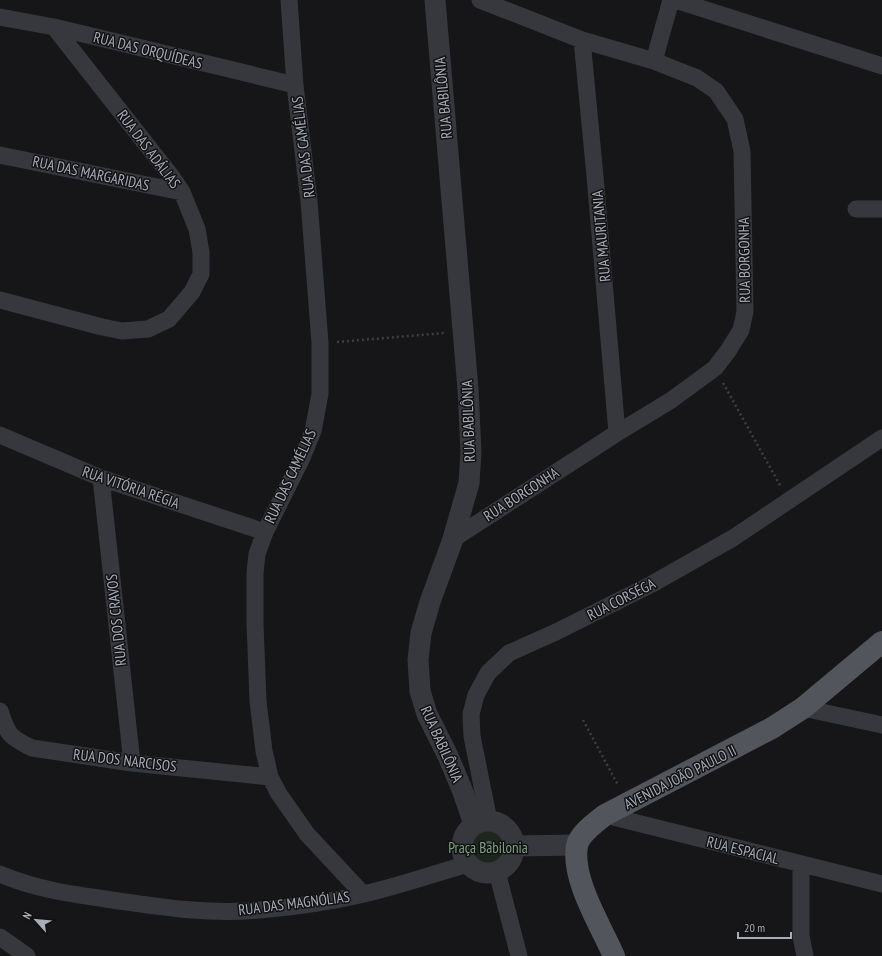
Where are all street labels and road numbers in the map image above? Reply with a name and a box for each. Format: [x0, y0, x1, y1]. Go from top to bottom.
street label: RUA DAS ORQUÍDEAS [92, 27, 204, 73]
street label: RUA BABILÔNIA [430, 56, 456, 140]
street label: RUA DAS CAMÉLIAS [287, 95, 319, 199]
street label: RUA DAS ADÁLIAS [113, 106, 185, 192]
street label: RUA DAS MARGARIDAS [31, 151, 151, 195]
street label: RUA MAURITANIA [587, 189, 614, 282]
street label: RUA BORGONHA [734, 216, 754, 303]
street label: RUA BABILÔNIA [457, 379, 479, 462]
street label: RUA DAS CAMÉLIAS [260, 426, 320, 526]
street label: RUA VITÓRIA RÉGIA [80, 462, 183, 513]
street label: RUA BORGONHA [480, 462, 563, 525]
street label: RUA DOS CRAVOS [102, 573, 130, 667]
street label: RUA CORSÉGA [584, 573, 659, 624]
street label: RUA BABILÔNIA [417, 703, 468, 786]
street label: AVENIDA JOÃO PAULO II [621, 741, 739, 813]
street label: RUA DOS NARCISOS [72, 744, 178, 776]
street label: RUA ESPACIAL [705, 832, 782, 868]
street label: RUA DAS MAGNÓLIAS [237, 887, 351, 919]

